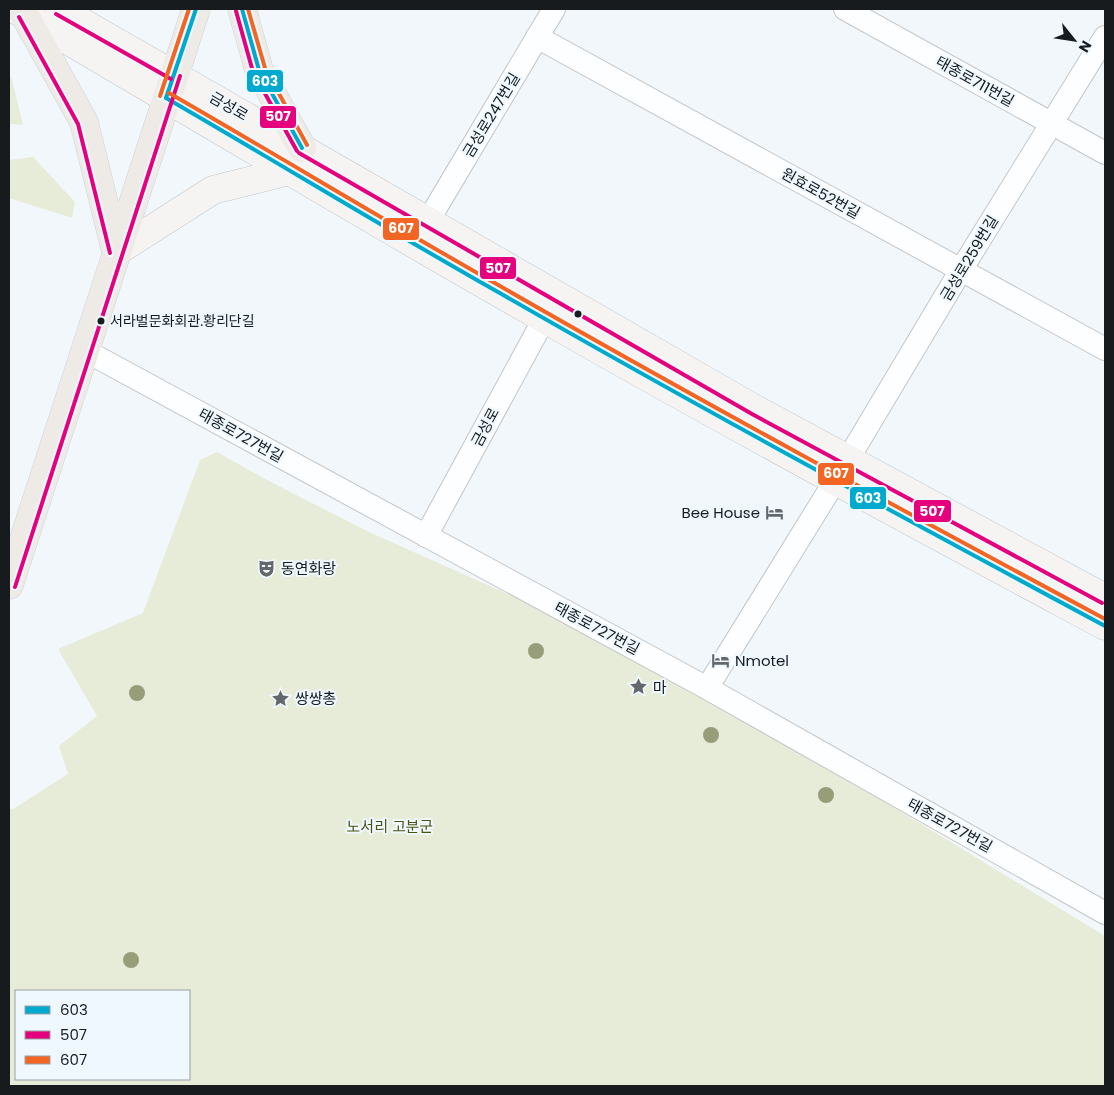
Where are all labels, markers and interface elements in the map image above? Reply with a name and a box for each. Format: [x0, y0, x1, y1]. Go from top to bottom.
north arrow [1049, 15, 1099, 65]
text: N [1074, 37, 1097, 56]
street label: 태종로711번길 [932, 51, 1018, 111]
line badge: 603 [246, 69, 284, 93]
street label: 금성로247번길 [457, 69, 525, 161]
text: 603 [252, 71, 278, 91]
street label: 금성로 [206, 87, 252, 125]
line badge: 507 [259, 105, 297, 129]
text: 507 [265, 106, 291, 126]
street label: 원효로52번길 [778, 163, 864, 223]
street label: 금성로259번길 [935, 211, 1003, 305]
line badge: 607 [382, 217, 420, 241]
text: 607 [388, 218, 414, 238]
line badge: 507 [479, 256, 517, 280]
text: 507 [485, 258, 511, 278]
unlabelled marker [573, 309, 583, 319]
place label: 서라벌문화회관.황리단길 [110, 311, 255, 331]
marker: 서라벌문화회관.황리단길 [96, 316, 106, 326]
street label: 태종로727번길 [195, 403, 287, 467]
street label: 금성로 [466, 404, 504, 450]
line badge: 607 [817, 462, 855, 486]
text: 607 [823, 463, 849, 483]
line badge: 603 [849, 486, 887, 510]
text: 603 [855, 488, 881, 508]
line badge: 507 [913, 499, 952, 523]
text: 507 [919, 501, 945, 521]
place label: Bee House [681, 502, 760, 523]
hotel icon: Bee House [764, 502, 784, 522]
theatre icon: 동연화랑 [257, 558, 277, 578]
place label: 동연화랑 [281, 558, 336, 579]
street label: 태종로727번길 [551, 597, 643, 659]
hotel icon: Nmotel [711, 650, 731, 670]
place label: Nmotel [735, 650, 789, 671]
place icon: 마 [629, 677, 649, 697]
place label: 마 [653, 677, 667, 698]
place icon: 쌍쌍총 [271, 688, 291, 708]
place label: 쌍쌍총 [295, 688, 336, 709]
street label: 태종로727번길 [904, 793, 996, 857]
park label: 노서리 고분군 [347, 816, 433, 837]
legend [15, 990, 190, 1080]
text: 603 [60, 999, 88, 1020]
text: 507 [60, 1024, 87, 1045]
text: 607 [60, 1049, 87, 1070]

